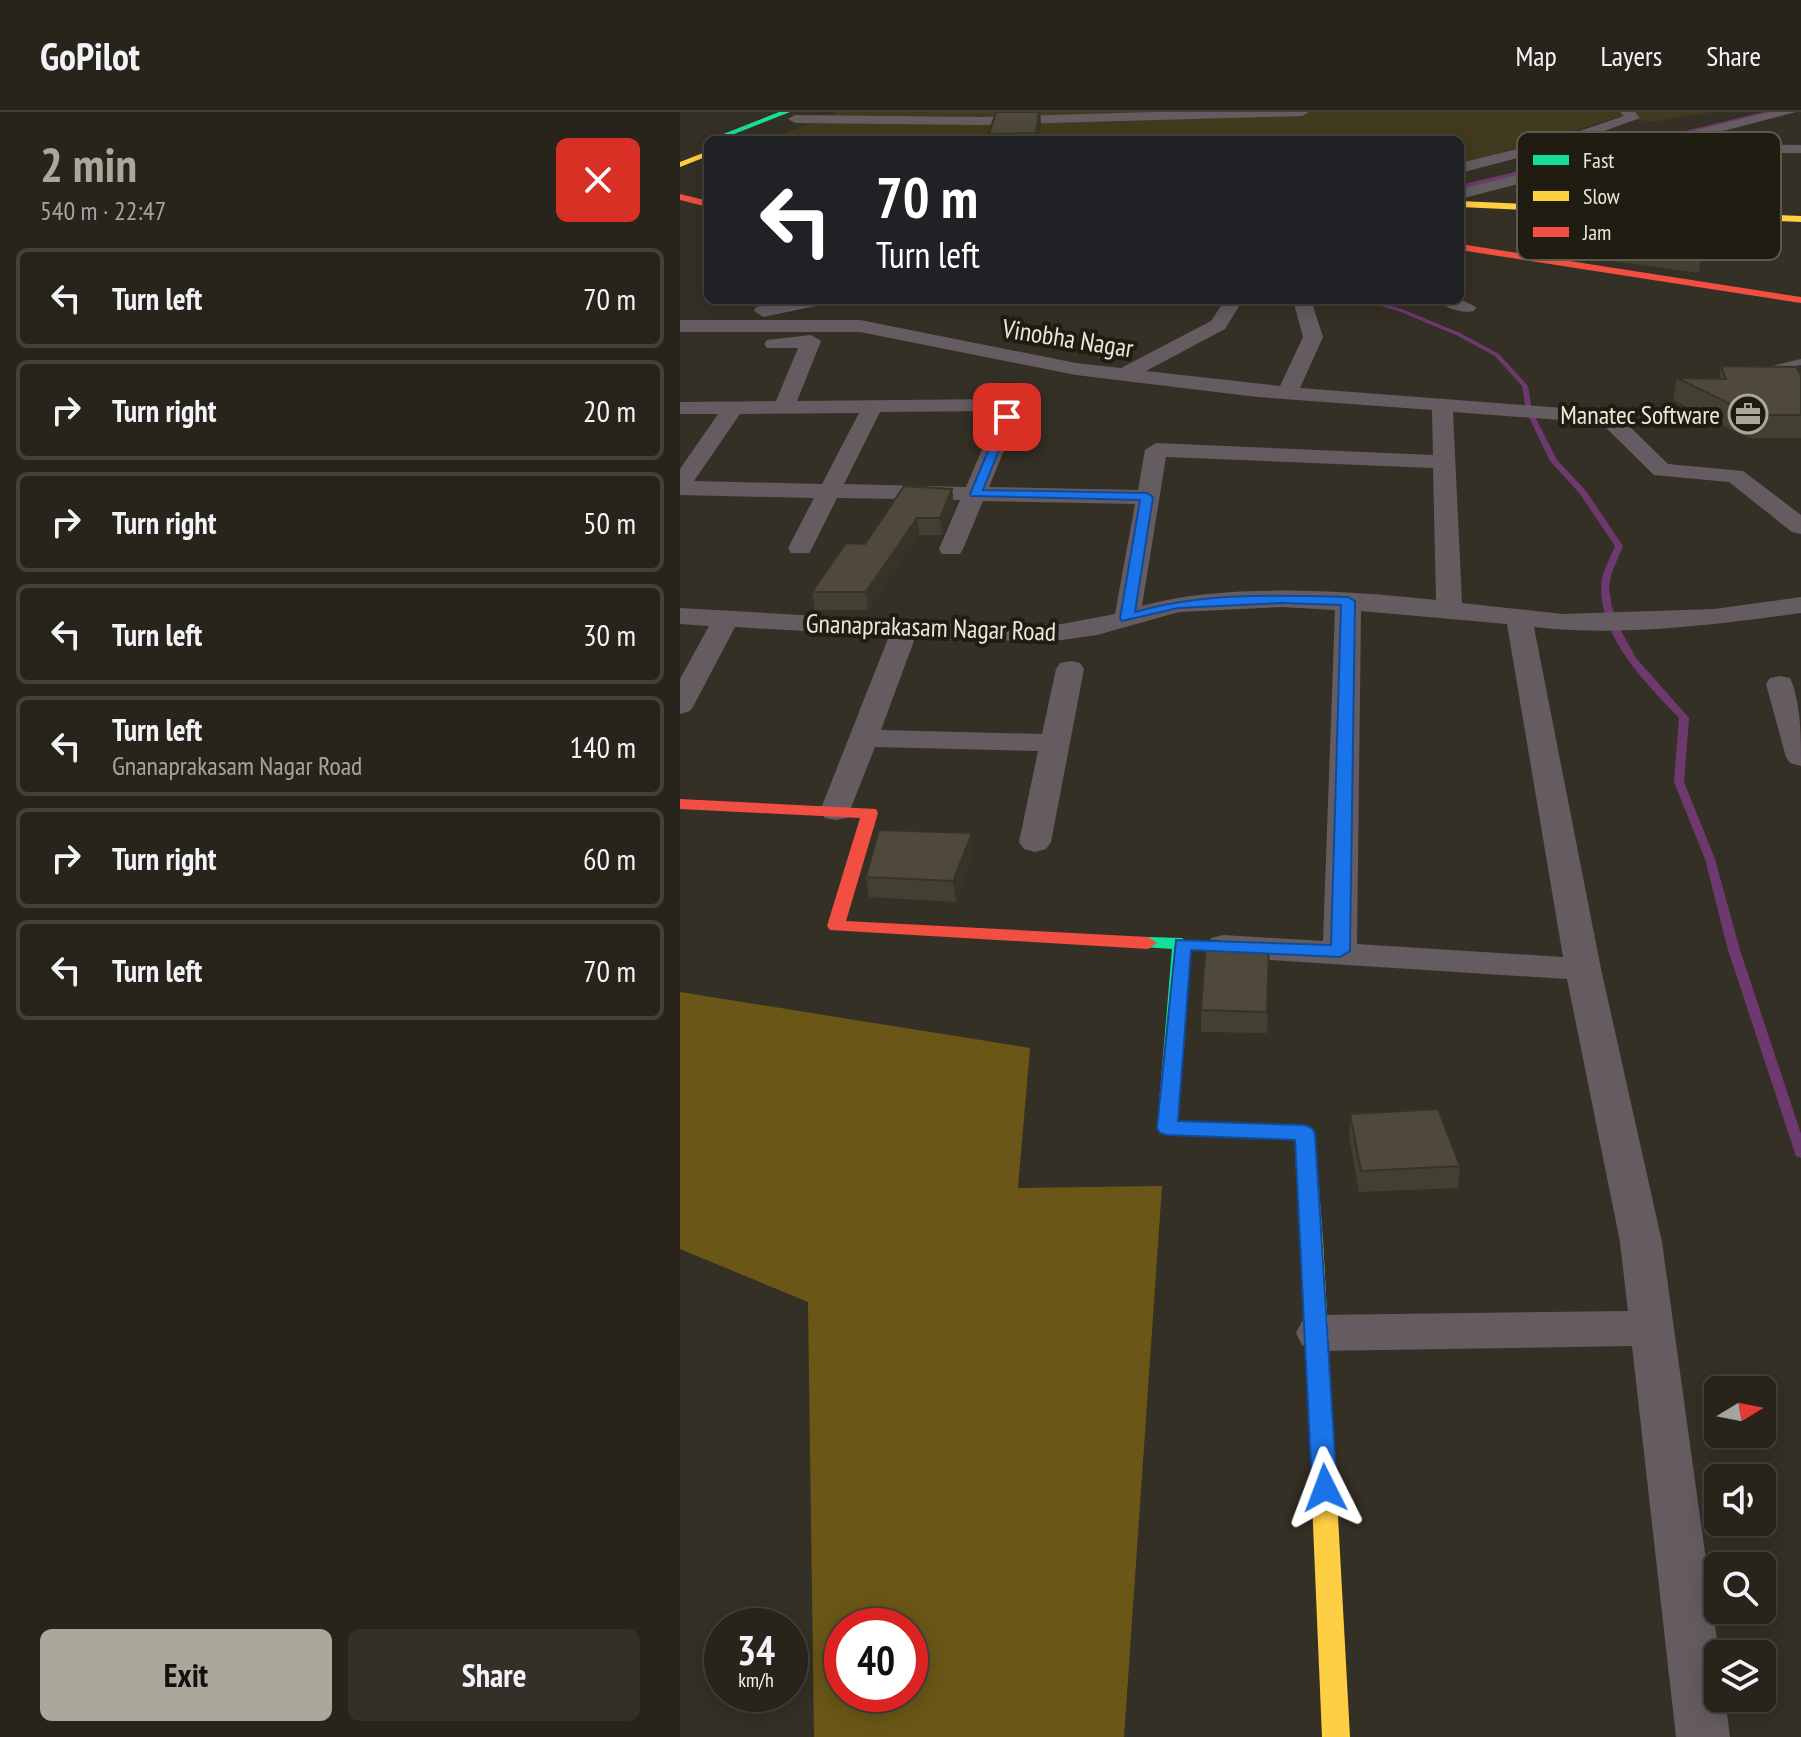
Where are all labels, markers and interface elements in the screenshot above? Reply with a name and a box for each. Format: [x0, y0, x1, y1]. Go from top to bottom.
text: GoPilot [40, 31, 140, 80]
text: Map [1515, 37, 1557, 74]
text: Layers [1601, 37, 1662, 74]
text: Share [1706, 37, 1761, 74]
legend [1517, 132, 1781, 260]
text: 2 min [40, 133, 137, 195]
button: close [556, 138, 640, 222]
text: Fast [1583, 146, 1614, 174]
text: 70 m [876, 161, 978, 233]
icon: left [744, 168, 848, 272]
text: Slow [1583, 182, 1620, 210]
text: 540 m · 22:47 [40, 194, 166, 227]
text: Jam [1582, 218, 1611, 246]
text: Turn left [876, 231, 980, 278]
icon: left [44, 276, 88, 320]
text: Turn left [112, 279, 202, 318]
text: 70 m [583, 279, 636, 318]
street label: Vinobha Nagar [999, 311, 1136, 365]
pin [973, 383, 1041, 451]
icon: right [44, 388, 88, 432]
text: Turn right [112, 391, 216, 430]
text: 20 m [583, 391, 636, 430]
office icon: Manatec Software [1727, 393, 1769, 435]
icon: arrive [985, 395, 1029, 439]
place label: Manatec Software [1560, 398, 1720, 431]
icon: right [44, 500, 88, 544]
text: Turn right [112, 503, 216, 542]
text: 50 m [583, 503, 636, 542]
street label: Gnanaprakasam Nagar Road [805, 606, 1057, 648]
icon: left [44, 612, 88, 656]
text: Turn left [112, 615, 202, 654]
text: 30 m [583, 615, 636, 654]
text: Turn left [112, 710, 202, 749]
icon: left [44, 724, 88, 768]
text: 140 m [570, 727, 636, 766]
text: Gnanaprakasam Nagar Road [112, 749, 362, 782]
icon: right [44, 836, 88, 880]
text: Turn right [112, 839, 216, 878]
text: 60 m [583, 839, 636, 878]
icon: left [44, 948, 88, 992]
text: Turn left [112, 951, 202, 990]
text: 70 m [583, 951, 636, 990]
north arrow [1704, 1376, 1776, 1448]
map controls [1704, 1376, 1776, 1712]
position arrow [1283, 1446, 1367, 1530]
button: sound [1704, 1464, 1776, 1536]
button: search [1704, 1552, 1776, 1624]
speed limit sign: 40 [824, 1608, 928, 1712]
text: 34 [737, 1624, 775, 1676]
button: Exit [40, 1629, 332, 1721]
button: Share [348, 1629, 640, 1721]
button: layers [1704, 1640, 1776, 1712]
text: km/h [738, 1667, 774, 1693]

